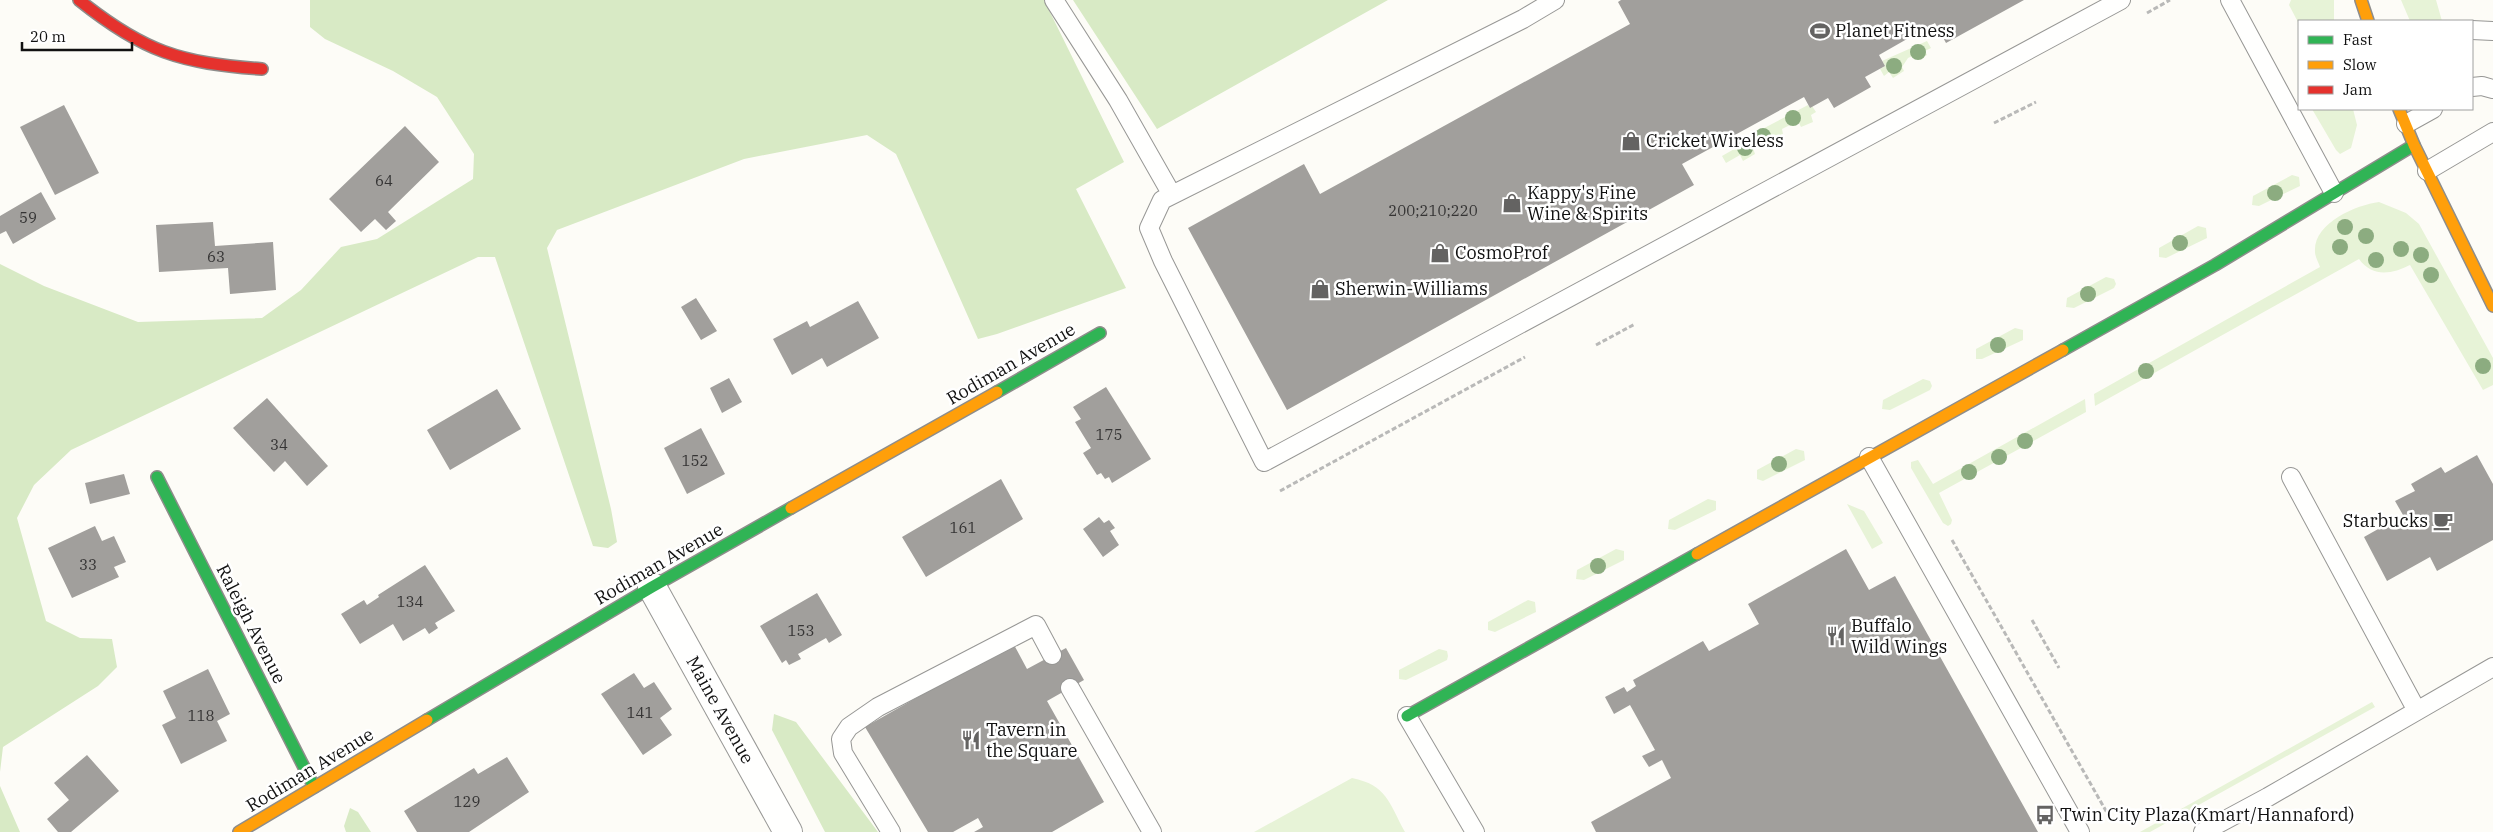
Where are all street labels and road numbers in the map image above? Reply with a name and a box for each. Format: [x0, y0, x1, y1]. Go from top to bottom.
street label: Rodiman Avenue [942, 317, 1079, 410]
street label: Rodiman Avenue [590, 517, 727, 610]
street label: Raleigh Avenue [211, 560, 291, 687]
street label: Maine Avenue [681, 652, 760, 768]
street label: Rodiman Avenue [242, 722, 378, 817]

